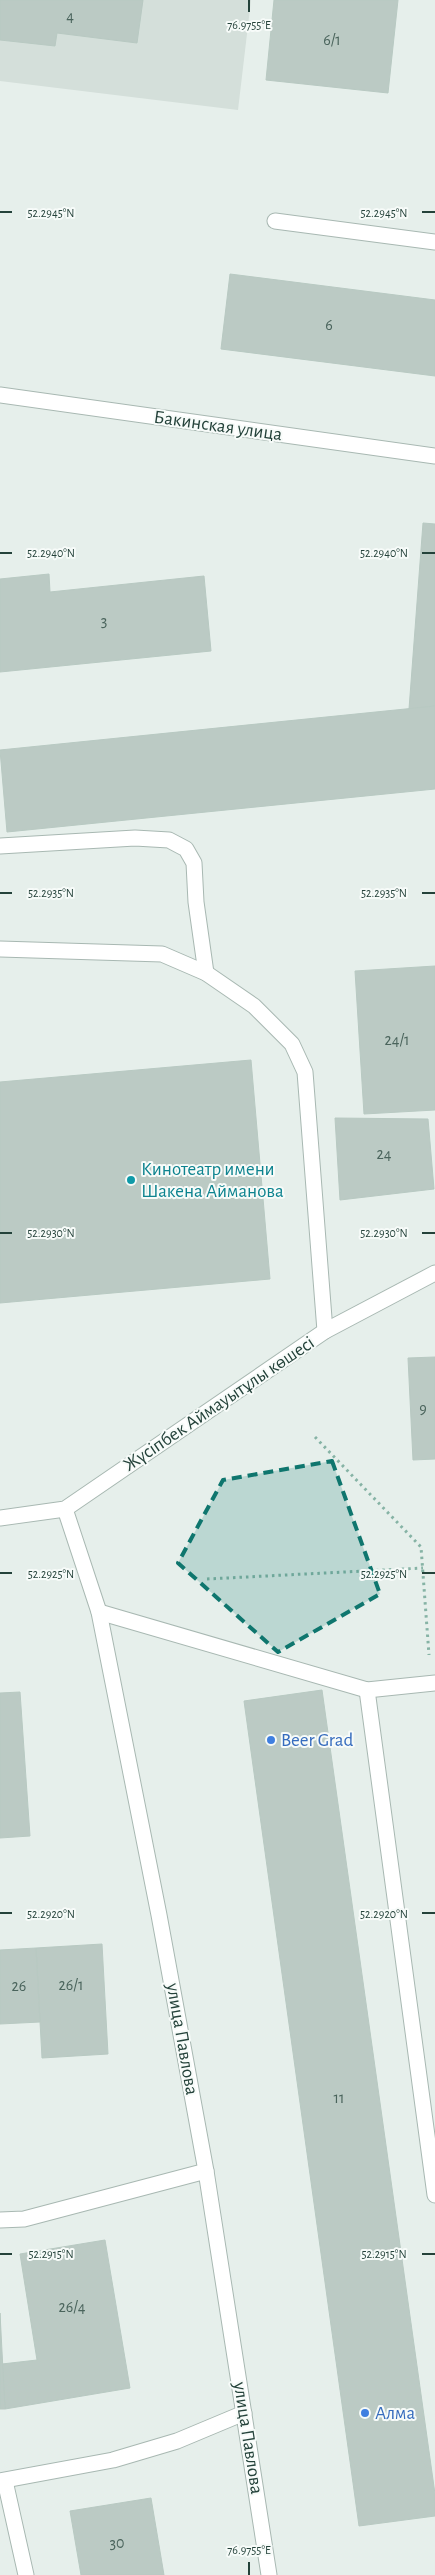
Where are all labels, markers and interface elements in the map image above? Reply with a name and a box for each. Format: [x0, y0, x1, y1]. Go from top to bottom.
house number: 4 [66, 8, 74, 24]
text: 76.9755°E [227, 19, 271, 31]
house number: 6/1 [323, 32, 341, 48]
text: 52.2945°N [28, 207, 74, 219]
text: 52.2945°N [361, 207, 407, 219]
house number: 6 [325, 317, 333, 333]
street label: Бакинская улица [152, 408, 284, 444]
text: 52.2940°N [27, 547, 75, 559]
text: 52.2940°N [360, 547, 408, 559]
house number: 3 [101, 613, 107, 629]
text: 52.2935°N [28, 887, 74, 899]
text: 52.2935°N [361, 887, 407, 899]
house number: 24/1 [384, 1032, 410, 1048]
house number: 24 [377, 1146, 392, 1162]
place label: Кинотеатр имени Шакена Айманова [141, 1160, 284, 1201]
marker: Кинотеатр имени Шакена Айманова [125, 1174, 137, 1186]
text: 52.2930°N [27, 1227, 75, 1239]
text: 52.2930°N [360, 1227, 408, 1239]
street label: Жүсіпбек Аймауытұлы көшесі [120, 1333, 318, 1475]
house number: 9 [419, 1401, 427, 1417]
text: 52.2925°N [28, 1568, 74, 1580]
text: 52.2925°N [361, 1568, 407, 1580]
place label: Beer Grad [281, 1731, 354, 1750]
marker: Beer Grad [265, 1734, 277, 1746]
text: 52.2920°N [27, 1908, 75, 1920]
text: 52.2920°N [360, 1908, 408, 1920]
house number: 26/1 [59, 1977, 83, 1993]
house number: 26 [12, 1978, 26, 1994]
street label: улица Павлова [163, 1981, 201, 2097]
house number: 11 [333, 2090, 345, 2106]
text: 52.2915°N [28, 2248, 74, 2260]
text: 52.2915°N [361, 2248, 407, 2260]
house number: 26/4 [58, 2299, 86, 2315]
street label: улица Павлова [230, 2380, 266, 2496]
place label: Алма [375, 2404, 416, 2423]
marker: Алма [359, 2407, 371, 2419]
house number: 30 [109, 2535, 125, 2551]
text: 76.9755°E [227, 2544, 271, 2556]

